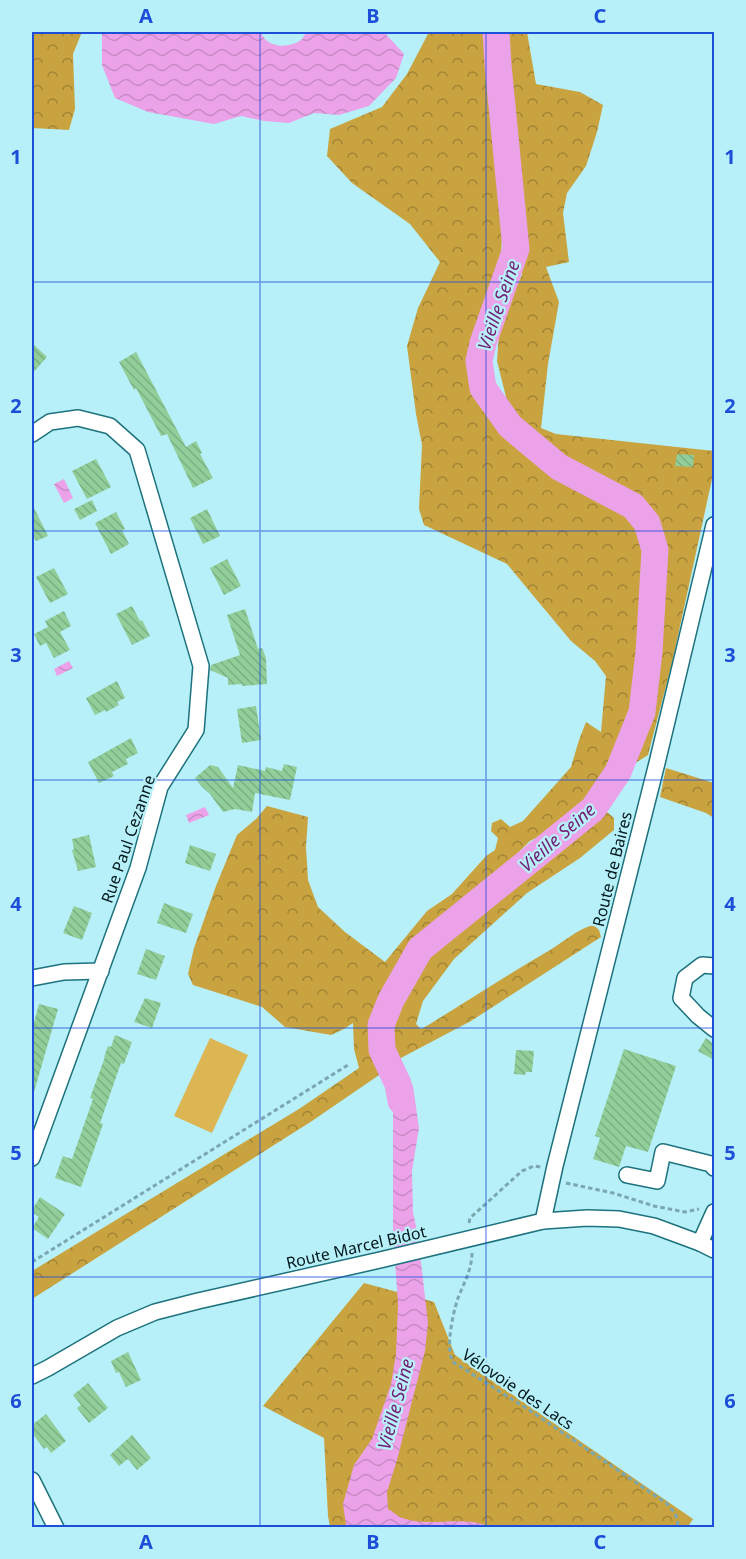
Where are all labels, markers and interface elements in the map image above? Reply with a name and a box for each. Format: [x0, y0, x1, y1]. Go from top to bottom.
text: A [139, 2, 153, 29]
text: B [366, 2, 380, 29]
text: C [594, 2, 607, 29]
text: 1 [10, 143, 22, 170]
text: 1 [724, 143, 736, 170]
water label: Vieille Seine [471, 257, 525, 353]
text: 2 [10, 392, 22, 419]
text: 2 [724, 392, 736, 419]
text: 3 [10, 641, 22, 668]
text: 3 [724, 641, 736, 668]
street label: Rue Paul Cezanne [96, 772, 160, 906]
water label: Vieille Seine [514, 797, 600, 877]
street label: Route de Baires [587, 809, 637, 929]
text: 4 [10, 890, 22, 917]
text: 4 [724, 890, 736, 917]
text: 5 [10, 1139, 22, 1166]
text: 5 [724, 1139, 736, 1166]
street label: Route Marcel Bidot [284, 1220, 428, 1274]
street label: Vélovoie des Lacs [458, 1343, 578, 1435]
water label: Vieille Seine [371, 1356, 419, 1452]
text: 6 [10, 1387, 22, 1414]
text: 6 [724, 1387, 736, 1414]
text: A [139, 1528, 153, 1555]
text: B [366, 1528, 380, 1555]
text: C [594, 1528, 607, 1555]

